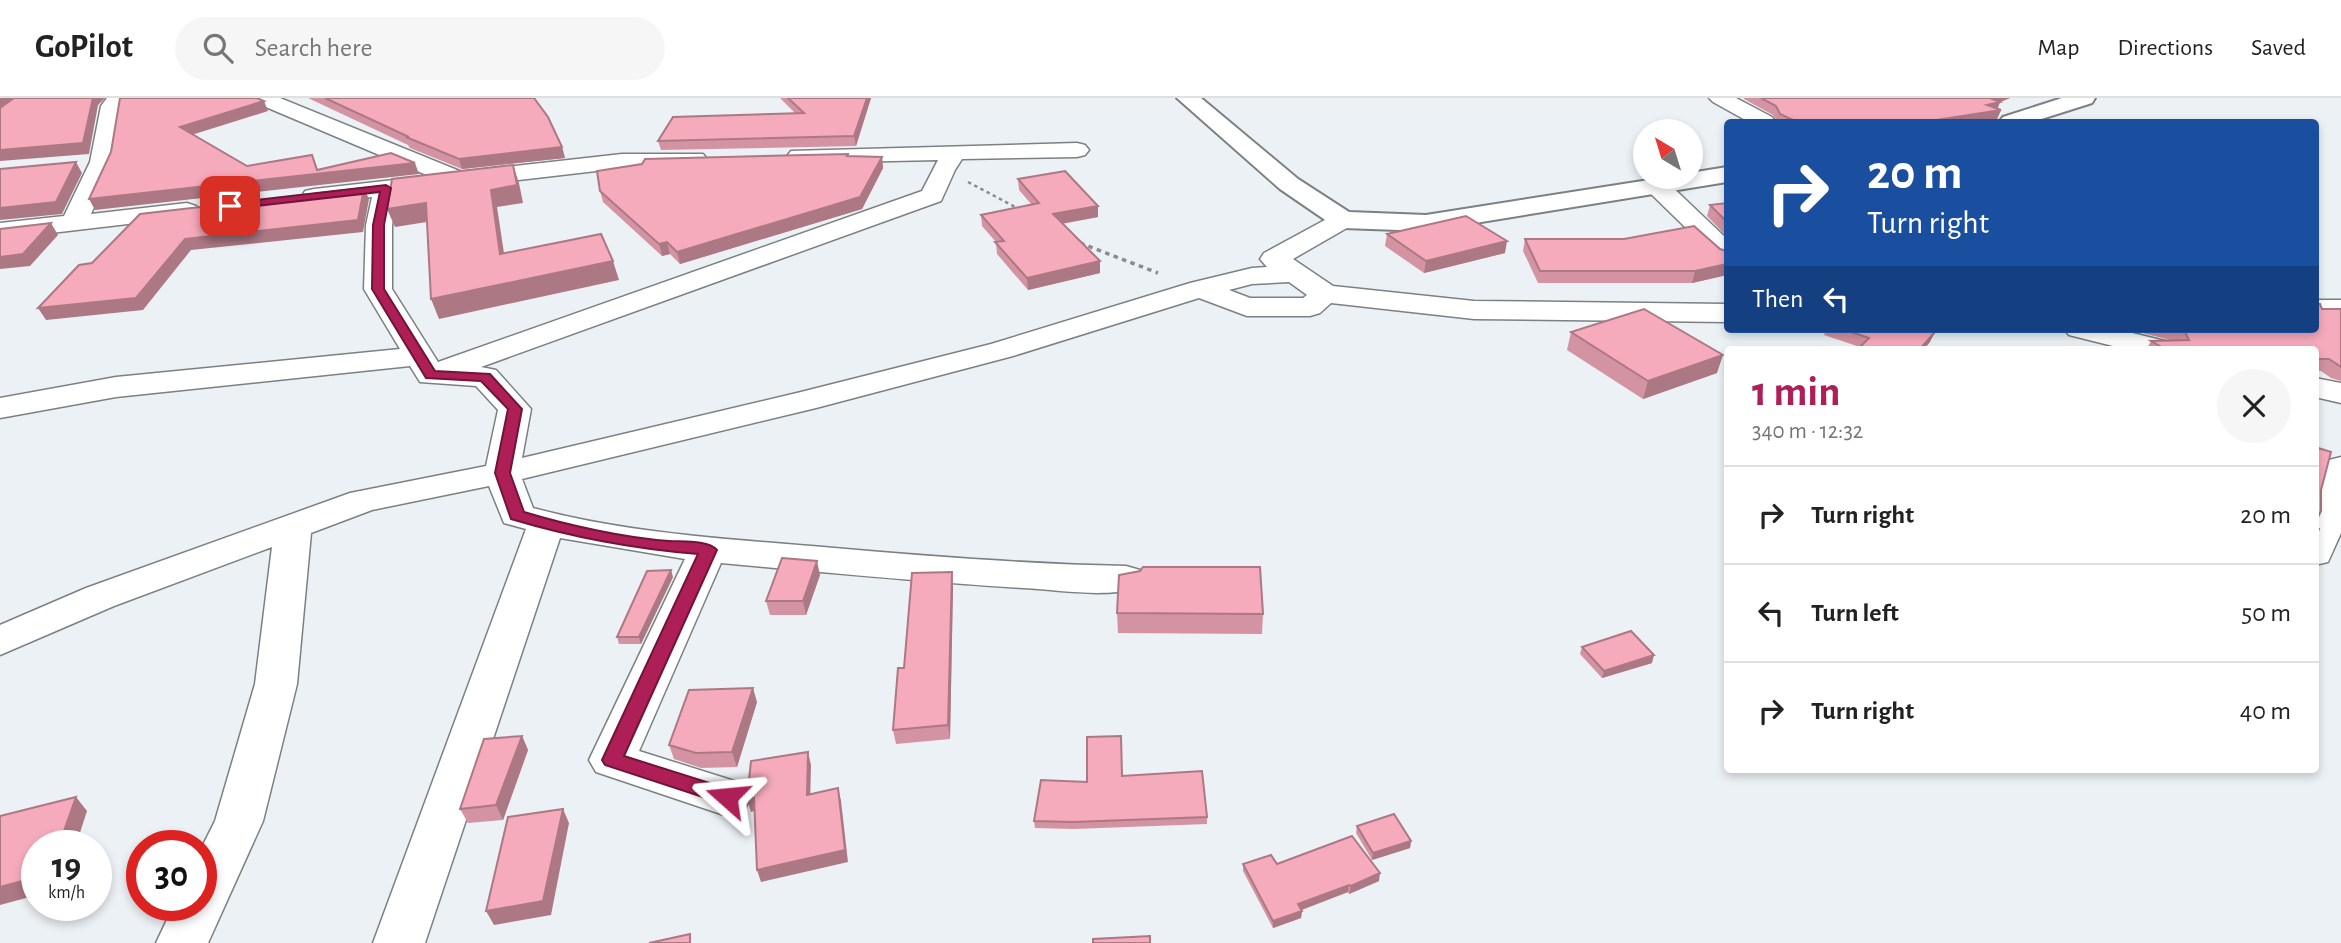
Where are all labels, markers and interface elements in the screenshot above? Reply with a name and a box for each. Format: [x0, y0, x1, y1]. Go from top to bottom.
search box [175, 17, 665, 80]
icon: search [199, 29, 237, 67]
text: GoPilot [35, 31, 133, 64]
text: Search here [255, 35, 372, 61]
text: Map [2037, 36, 2079, 60]
text: Directions [2117, 36, 2213, 60]
text: Saved [2251, 36, 2306, 60]
north arrow [1633, 119, 1703, 189]
map controls [1633, 119, 1703, 189]
icon: right [1752, 147, 1843, 238]
text: 20 m [1867, 149, 1963, 198]
pin [200, 176, 260, 236]
icon: arrive [211, 187, 249, 225]
text: Turn right [1867, 207, 1989, 239]
icon: left [1817, 280, 1855, 318]
text: Then [1752, 286, 1803, 312]
button: close [2217, 369, 2291, 443]
text: 1 min [1752, 371, 1841, 413]
text: 340 m · 12:32 [1752, 420, 1863, 443]
icon: right [1752, 496, 1790, 534]
text: Turn right [1811, 502, 1914, 528]
text: 20 m [2240, 502, 2291, 528]
icon: left [1752, 594, 1790, 632]
text: Turn left [1811, 600, 1899, 626]
text: 50 m [2241, 600, 2291, 626]
icon: right [1752, 692, 1790, 730]
text: Turn right [1811, 698, 1914, 724]
text: 40 m [2240, 698, 2291, 724]
position arrow [690, 760, 764, 834]
speed limit sign: 30 [126, 830, 217, 921]
text: 19 [52, 849, 81, 884]
text: km/h [48, 884, 85, 902]

